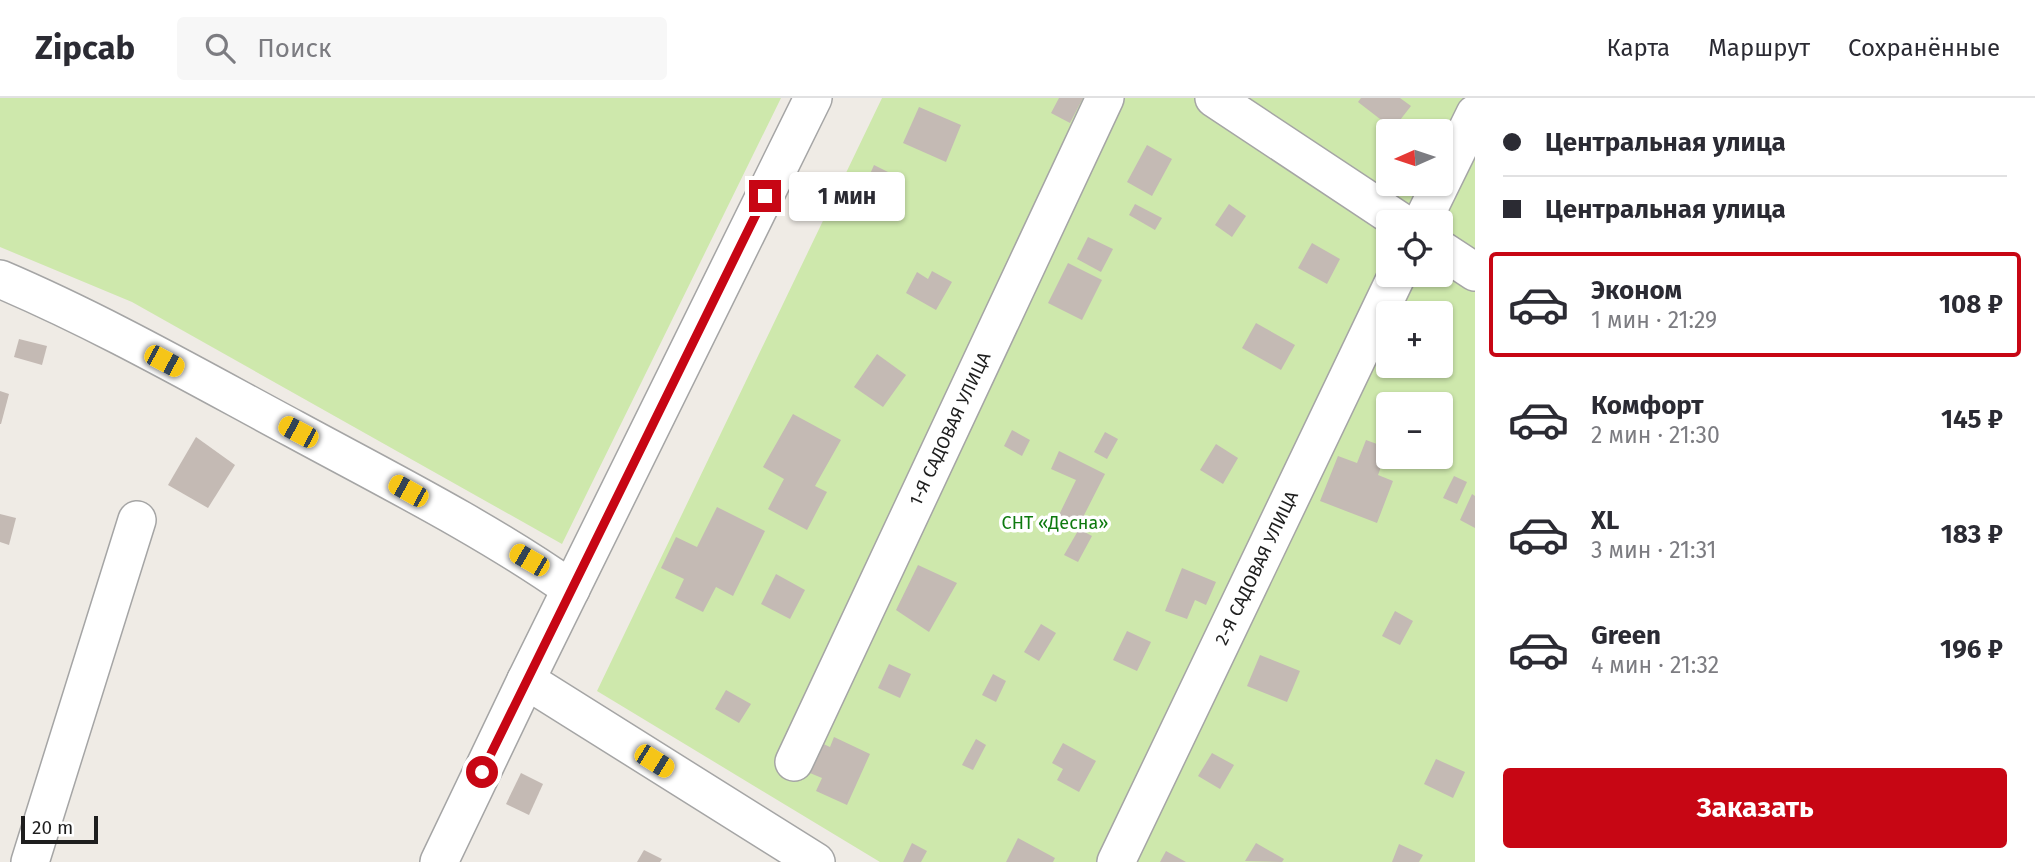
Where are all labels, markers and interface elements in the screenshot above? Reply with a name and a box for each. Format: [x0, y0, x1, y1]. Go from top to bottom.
search box [177, 17, 667, 80]
text: Zipcab [35, 28, 135, 68]
icon: search [201, 29, 239, 67]
text: Поиск [257, 33, 332, 64]
text: Карта [1607, 34, 1670, 62]
text: Маршрут [1708, 34, 1810, 62]
text: Сохранённые [1848, 34, 2000, 62]
north arrow [1376, 119, 1452, 196]
map controls [1376, 119, 1453, 469]
text: Центральная улица [1545, 127, 1786, 158]
callout: 1 мин [790, 172, 905, 220]
route end [749, 180, 781, 212]
text: 1 мин [818, 182, 876, 210]
text: Центральная улица [1545, 194, 1786, 225]
button: locate [1376, 210, 1453, 287]
icon: car [1507, 273, 1570, 336]
text: Эконом [1591, 275, 1682, 306]
text: 108 ₽ [1939, 289, 2003, 320]
button: + [1376, 301, 1453, 378]
text: 1 мин · 21:29 [1591, 306, 1717, 334]
car [141, 342, 188, 380]
street label: 1-Я САДОВАЯ УЛИЦА [905, 348, 996, 509]
icon: car [1507, 388, 1570, 451]
text: Комфорт [1591, 390, 1704, 421]
button: − [1376, 392, 1453, 469]
text: 145 ₽ [1941, 404, 2003, 435]
car [275, 413, 322, 451]
text: 2 мин · 21:30 [1591, 421, 1720, 449]
car [385, 472, 432, 510]
street label: 2-Я САДОВАЯ УЛИЦА [1211, 487, 1303, 649]
icon: car [1507, 503, 1570, 566]
text: XL [1591, 505, 1619, 536]
park label: СНТ «Десна» [1002, 512, 1108, 534]
text: 183 ₽ [1941, 519, 2003, 550]
text: 3 мин · 21:31 [1591, 536, 1717, 564]
car [506, 540, 553, 580]
icon: car [1507, 618, 1570, 681]
text: Green [1591, 620, 1661, 651]
text: 196 ₽ [1940, 634, 2003, 665]
text: 4 мин · 21:32 [1591, 651, 1719, 679]
car [631, 741, 678, 781]
route start [466, 756, 498, 788]
button: Заказать [1503, 768, 2007, 848]
scale bar [21, 813, 98, 845]
text: 20 m [32, 816, 73, 839]

